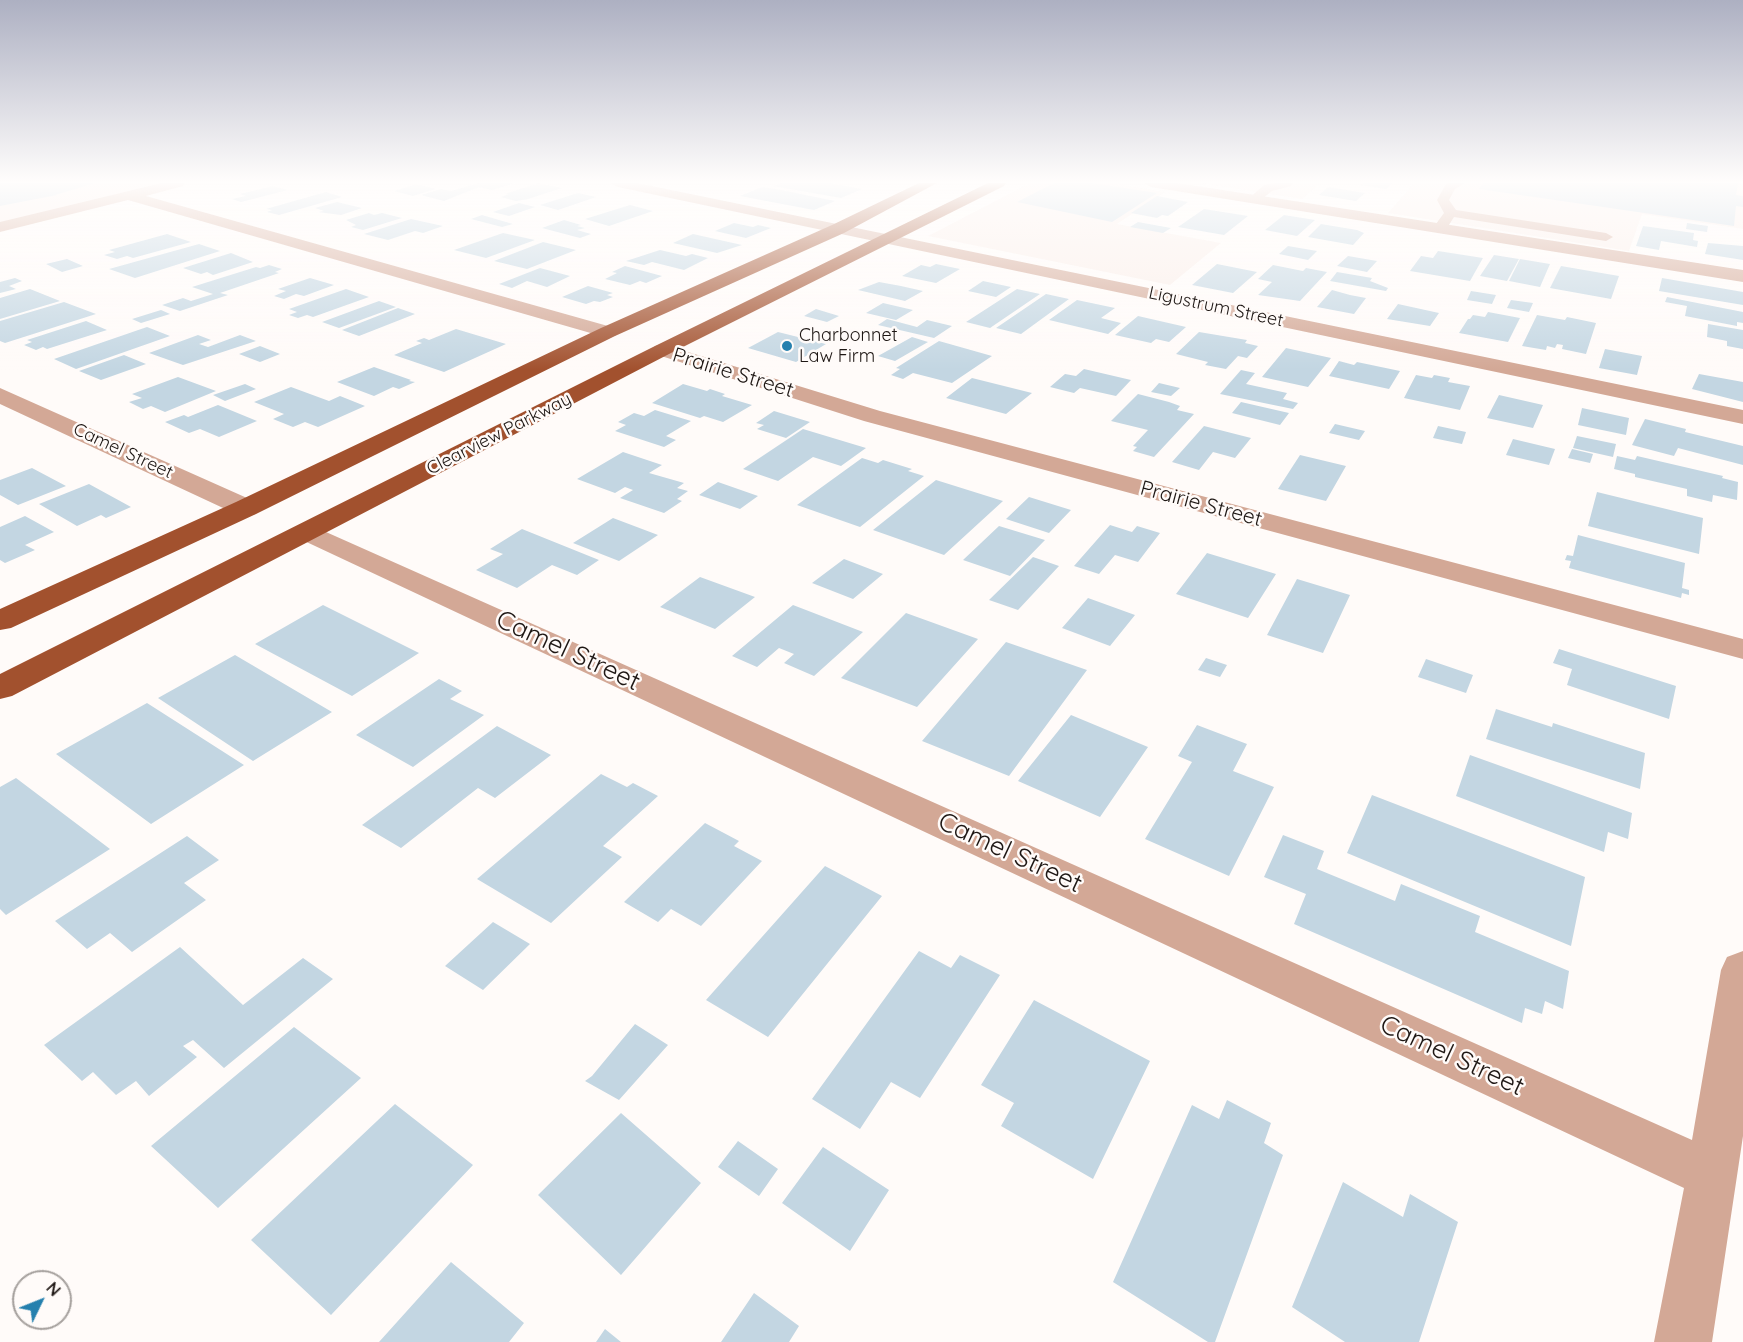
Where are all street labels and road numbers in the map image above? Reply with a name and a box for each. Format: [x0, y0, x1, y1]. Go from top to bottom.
street label: Ligustrum Street [1147, 282, 1285, 332]
street label: Prairie Street [669, 343, 797, 403]
street label: Clearview Parkway [423, 388, 575, 480]
street label: Camel Street [70, 418, 176, 484]
street label: Prairie Street [1137, 476, 1265, 532]
street label: Camel Street [491, 604, 645, 698]
street label: Camel Street [933, 806, 1087, 900]
street label: Camel Street [1375, 1009, 1529, 1103]

